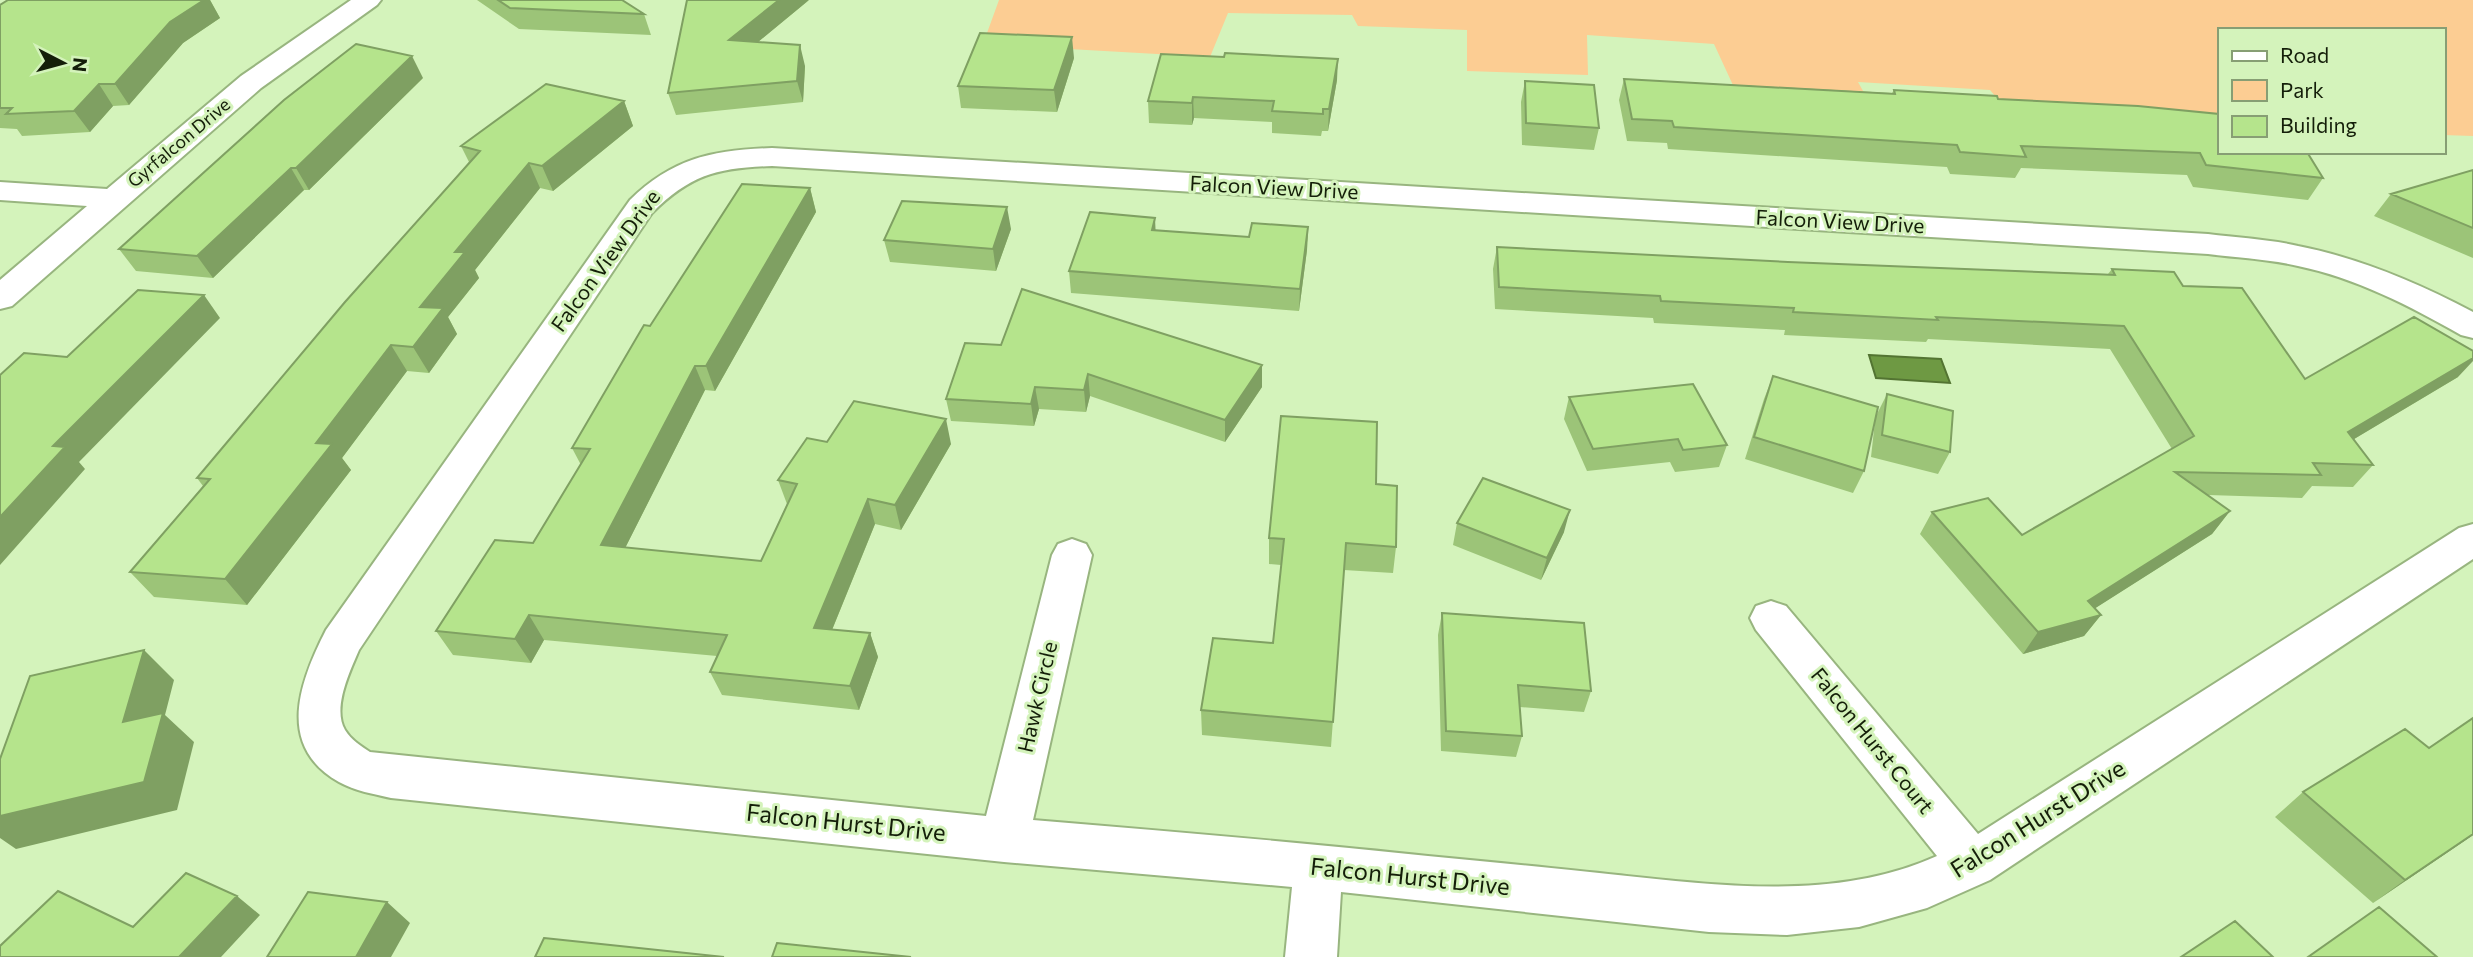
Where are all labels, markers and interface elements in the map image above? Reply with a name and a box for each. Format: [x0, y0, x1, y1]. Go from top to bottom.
north arrow [28, 28, 98, 98]
legend [2218, 28, 2445, 154]
text: Road [2280, 42, 2329, 67]
text: N [68, 57, 93, 73]
text: Park [2280, 77, 2324, 102]
street label: Gyrfalcon Drive [123, 93, 234, 192]
text: Building [2280, 112, 2357, 137]
street label: Falcon View Drive [1189, 170, 1359, 203]
street label: Falcon View Drive [545, 184, 665, 336]
street label: Falcon View Drive [1755, 204, 1925, 237]
street label: Hawk Circle [1012, 639, 1061, 755]
street label: Falcon Hurst Court [1807, 662, 1940, 818]
street label: Falcon Hurst Drive [1945, 752, 2130, 883]
street label: Falcon Hurst Drive [745, 797, 947, 846]
street label: Falcon Hurst Drive [1309, 851, 1511, 900]

